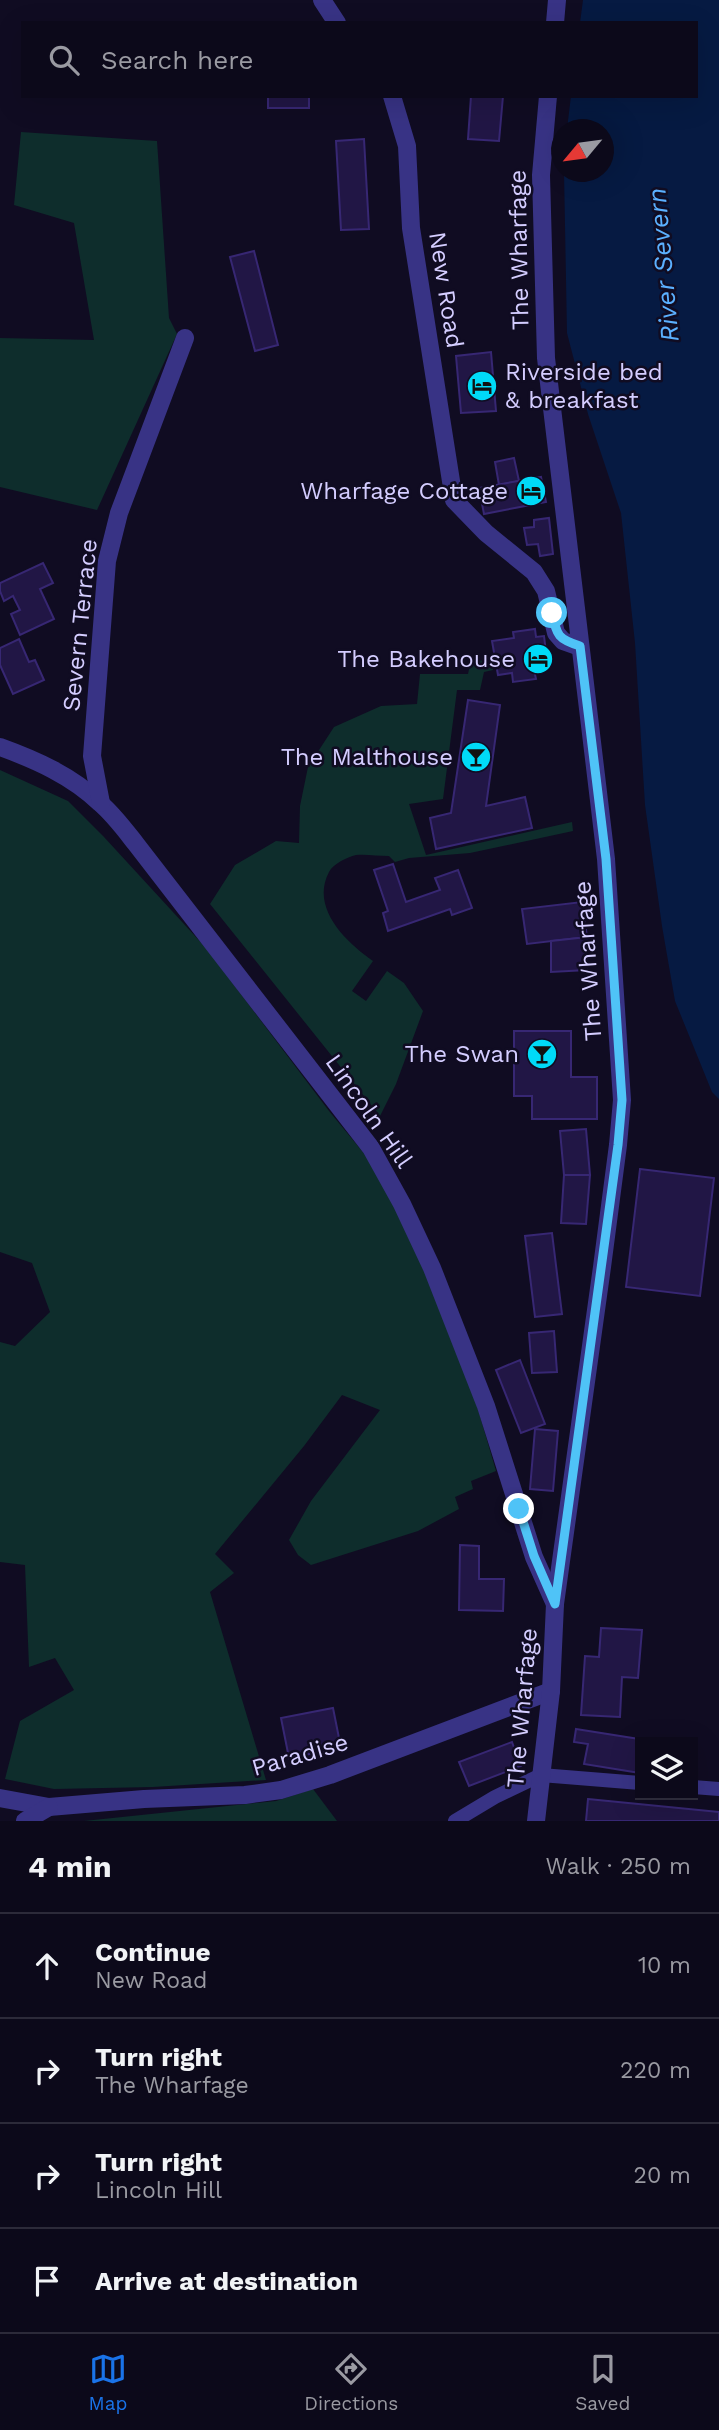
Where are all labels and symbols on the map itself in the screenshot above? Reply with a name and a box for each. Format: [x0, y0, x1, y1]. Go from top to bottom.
north arrow [551, 119, 614, 182]
street label: The Wharfage [504, 169, 534, 331]
water label: River Severn [641, 187, 685, 343]
street label: New Road [423, 230, 469, 350]
place label: Riverside bed & breakfast [505, 358, 663, 414]
hotel icon: Riverside bed & breakfast [465, 369, 499, 403]
hotel icon: Wharfage Cottage [514, 474, 548, 508]
place label: Wharfage Cottage [300, 477, 508, 505]
street label: Severn Terrace [57, 537, 103, 713]
route start [536, 597, 567, 628]
hotel icon: The Bakehouse [521, 642, 555, 676]
place label: The Bakehouse [337, 645, 515, 673]
bar icon: The Malthouse [459, 740, 493, 774]
place label: The Malthouse [281, 743, 453, 771]
street label: The Wharfage [568, 880, 608, 1042]
bar icon: The Swan [525, 1037, 559, 1071]
place label: The Swan [404, 1040, 519, 1068]
street label: Lincoln Hill [320, 1049, 419, 1174]
route end [503, 1493, 534, 1524]
street label: The Wharfage [501, 1627, 543, 1789]
street label: Paradise [248, 1728, 352, 1782]

